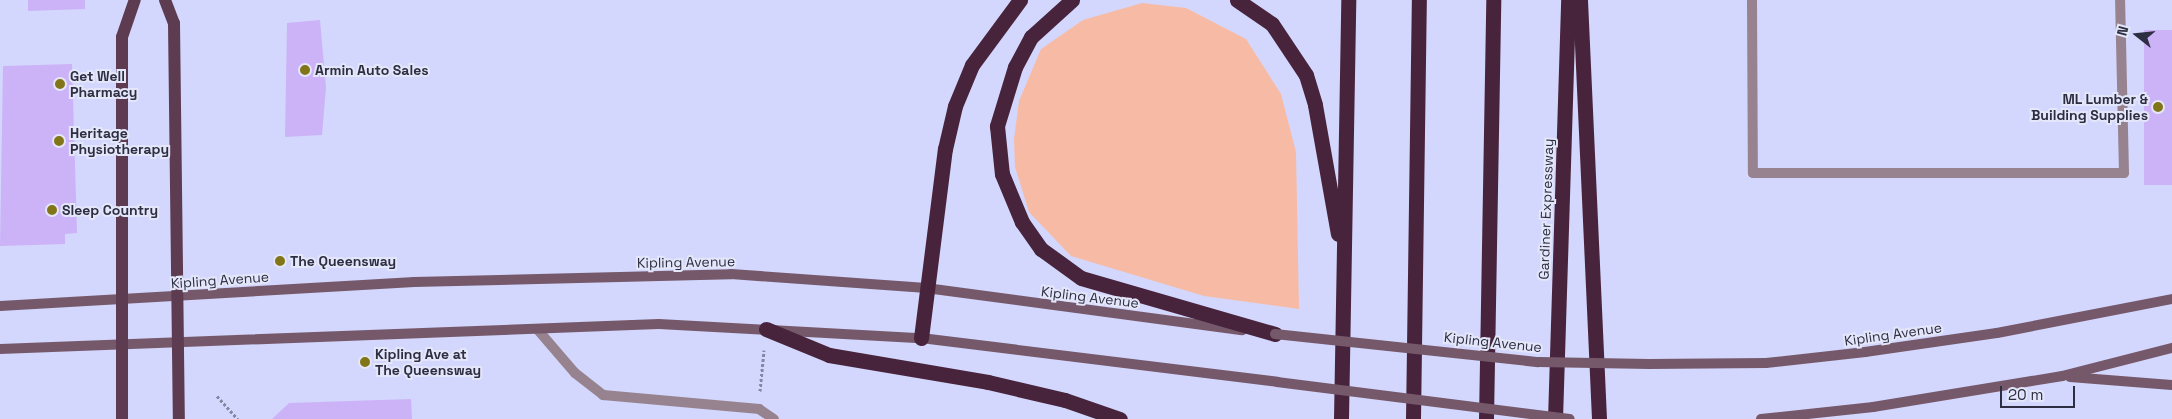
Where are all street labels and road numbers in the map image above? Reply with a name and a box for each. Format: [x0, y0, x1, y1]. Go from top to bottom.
street label: Gardiner Expressway [1535, 138, 1557, 280]
street label: Kipling Avenue [637, 253, 735, 271]
street label: Kipling Avenue [170, 268, 270, 292]
street label: Kipling Avenue [1040, 283, 1140, 311]
street label: Kipling Avenue [1843, 319, 1943, 349]
street label: Kipling Avenue [1443, 329, 1543, 355]

